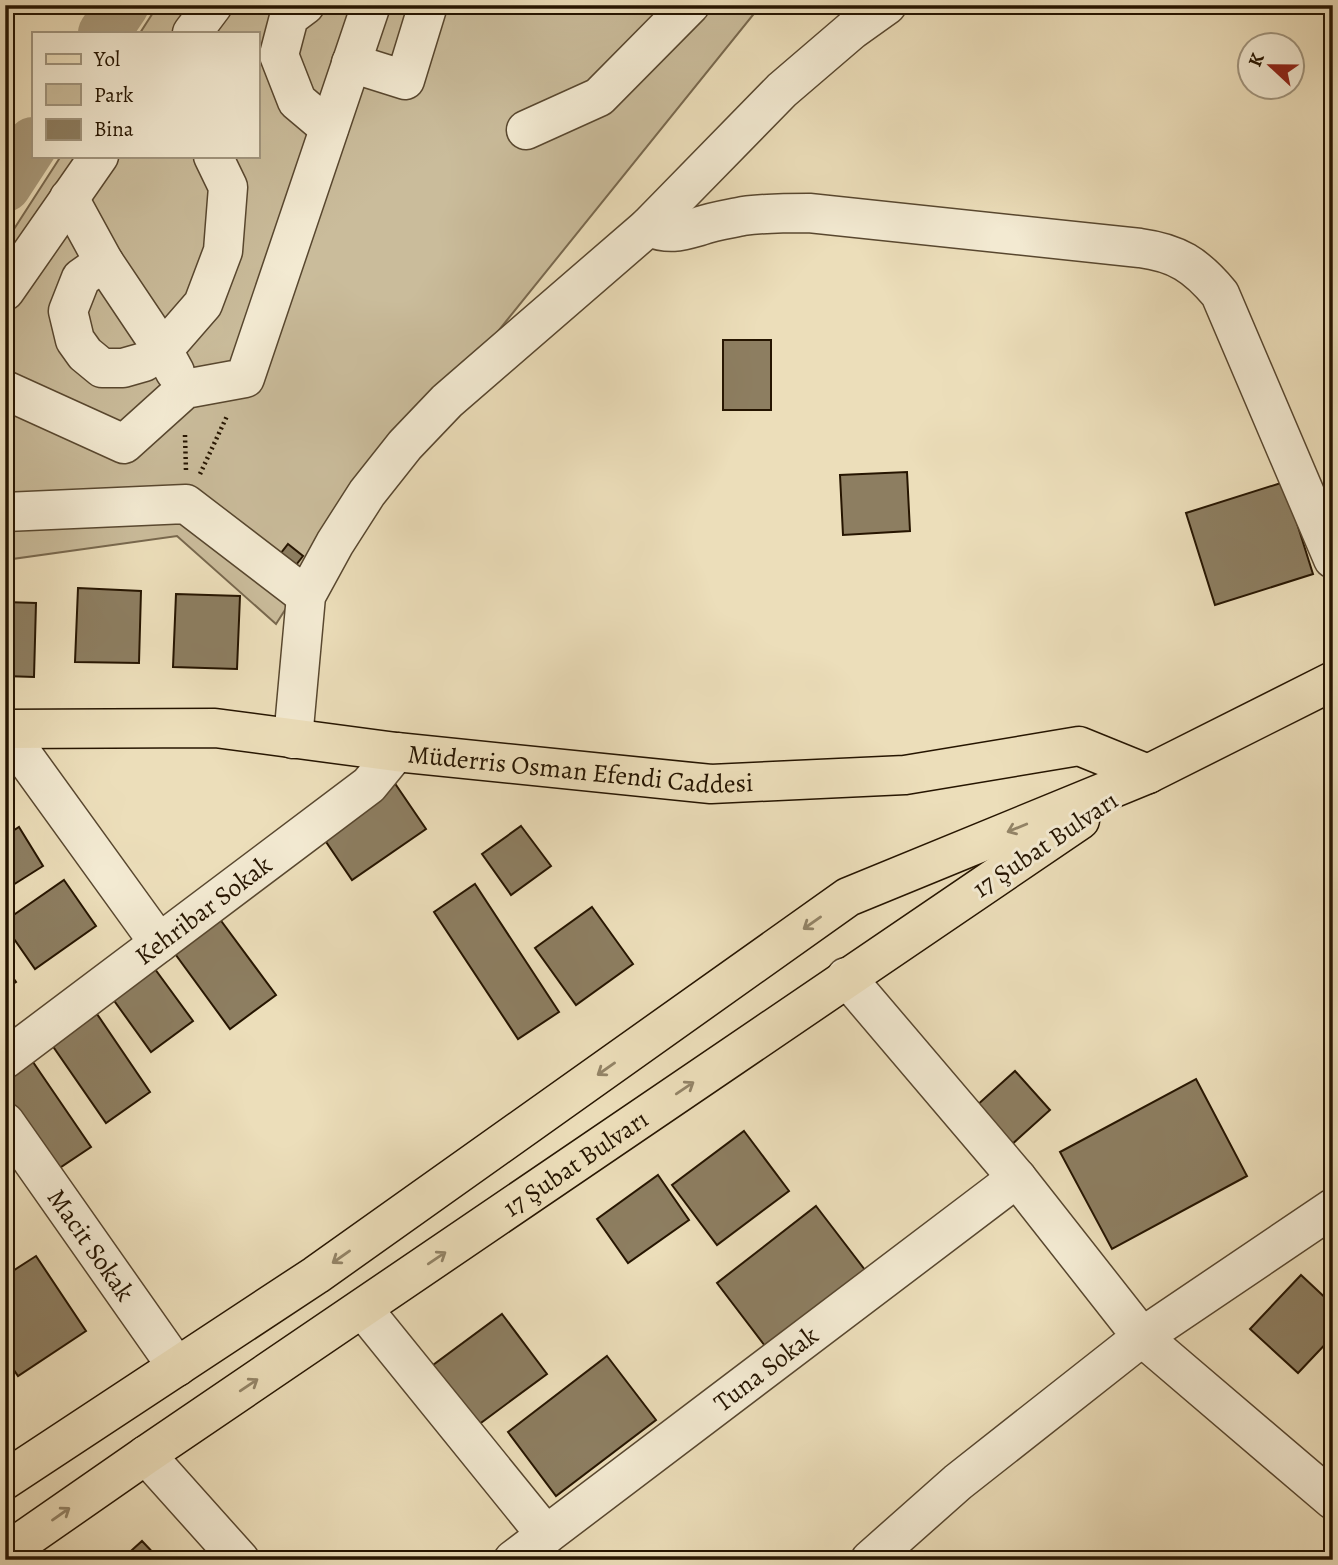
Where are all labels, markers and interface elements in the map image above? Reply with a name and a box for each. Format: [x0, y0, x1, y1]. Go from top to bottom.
legend [32, 32, 259, 158]
north arrow [1236, 32, 1306, 102]
text: Yol [93, 45, 120, 73]
text: K [1242, 49, 1271, 71]
text: Park [94, 81, 134, 109]
text: Bina [94, 115, 134, 143]
street label: Müderris Osman Efendi Caddesi [406, 736, 754, 802]
street label: 17 Şubat Bulvarı [966, 783, 1125, 906]
one-way arrow [1007, 822, 1028, 835]
street label: Kehribar Sokak [128, 847, 279, 973]
one-way arrow [803, 916, 822, 930]
one-way arrow [597, 1062, 616, 1076]
one-way arrow [675, 1080, 694, 1095]
street label: 17 Şubat Bulvarı [496, 1102, 655, 1225]
street label: Macit Sokak [39, 1182, 142, 1308]
one-way arrow [332, 1250, 351, 1265]
one-way arrow [427, 1251, 446, 1265]
street label: Tuna Sokak [706, 1318, 825, 1420]
one-way arrow [239, 1378, 258, 1393]
one-way arrow [51, 1507, 70, 1521]

